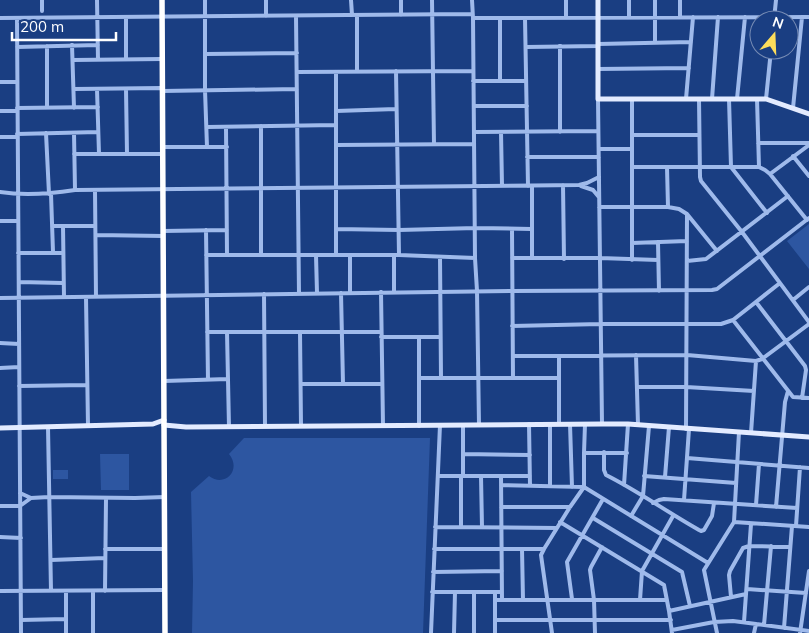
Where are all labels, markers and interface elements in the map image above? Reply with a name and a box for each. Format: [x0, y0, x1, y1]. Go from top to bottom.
scale bar [12, 10, 116, 42]
north arrow [749, 10, 799, 60]
text: N [770, 12, 786, 33]
text: 200 m [20, 17, 64, 36]

